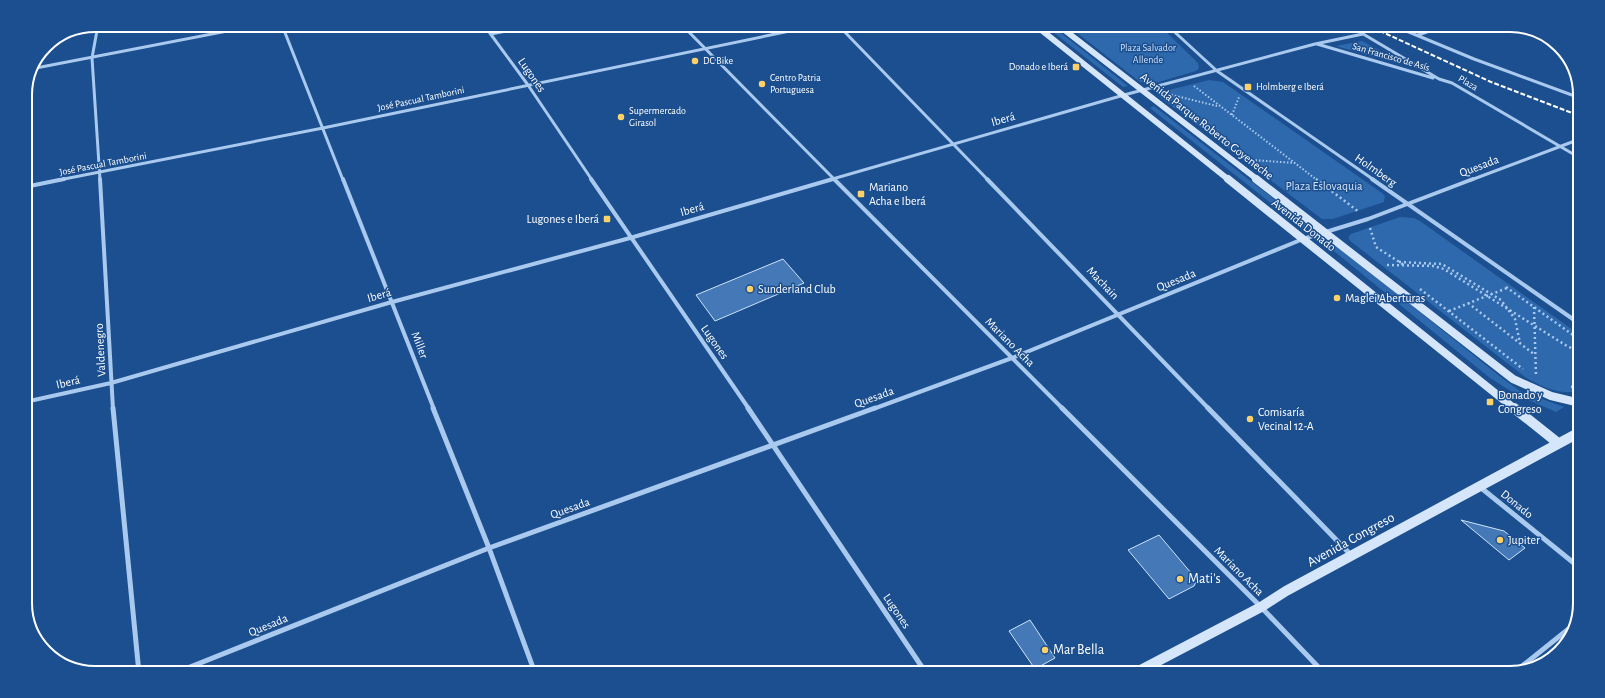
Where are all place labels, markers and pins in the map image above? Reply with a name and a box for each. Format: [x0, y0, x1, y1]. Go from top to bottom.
marker: DC Bike [690, 56, 700, 66]
place label: DC Bike [703, 56, 734, 66]
place label: Donado e Iberá [1009, 62, 1068, 72]
marker: Donado e Iberá [1071, 62, 1081, 72]
place label: Centro Patria Portuguesa [770, 73, 821, 95]
marker: Centro Patria Portuguesa [757, 79, 767, 89]
marker: Holmberg e Iberá [1243, 82, 1253, 92]
place label: Holmberg e Iberá [1256, 82, 1324, 92]
place label: Supermercado Girasol [629, 106, 686, 128]
marker: Supermercado Girasol [616, 112, 626, 122]
place label: Mariano Acha e Iberá [869, 181, 926, 207]
marker: Mariano Acha e Iberá [856, 189, 866, 199]
place label: Lugones e Iberá [526, 213, 599, 225]
marker: Lugones e Iberá [602, 214, 612, 224]
place label: Sunderland Club [758, 283, 836, 295]
marker: Sunderland Club [745, 284, 755, 294]
place label: Maglei Aberturas [1345, 292, 1425, 304]
marker: Maglei Aberturas [1332, 293, 1342, 303]
place label: Donado y Congreso [1498, 389, 1542, 415]
marker: Donado y Congreso [1485, 397, 1495, 407]
place label: Comisaría Vecinal 12-A [1258, 406, 1314, 432]
marker: Comisaría Vecinal 12-A [1245, 414, 1255, 424]
place label: Jupiter [1508, 534, 1540, 546]
marker: Jupiter [1495, 535, 1505, 545]
place label: Mati's [1188, 572, 1221, 586]
marker: Mati's [1175, 574, 1185, 584]
place label: Mar Bella [1053, 643, 1105, 657]
marker: Mar Bella [1040, 645, 1050, 655]

